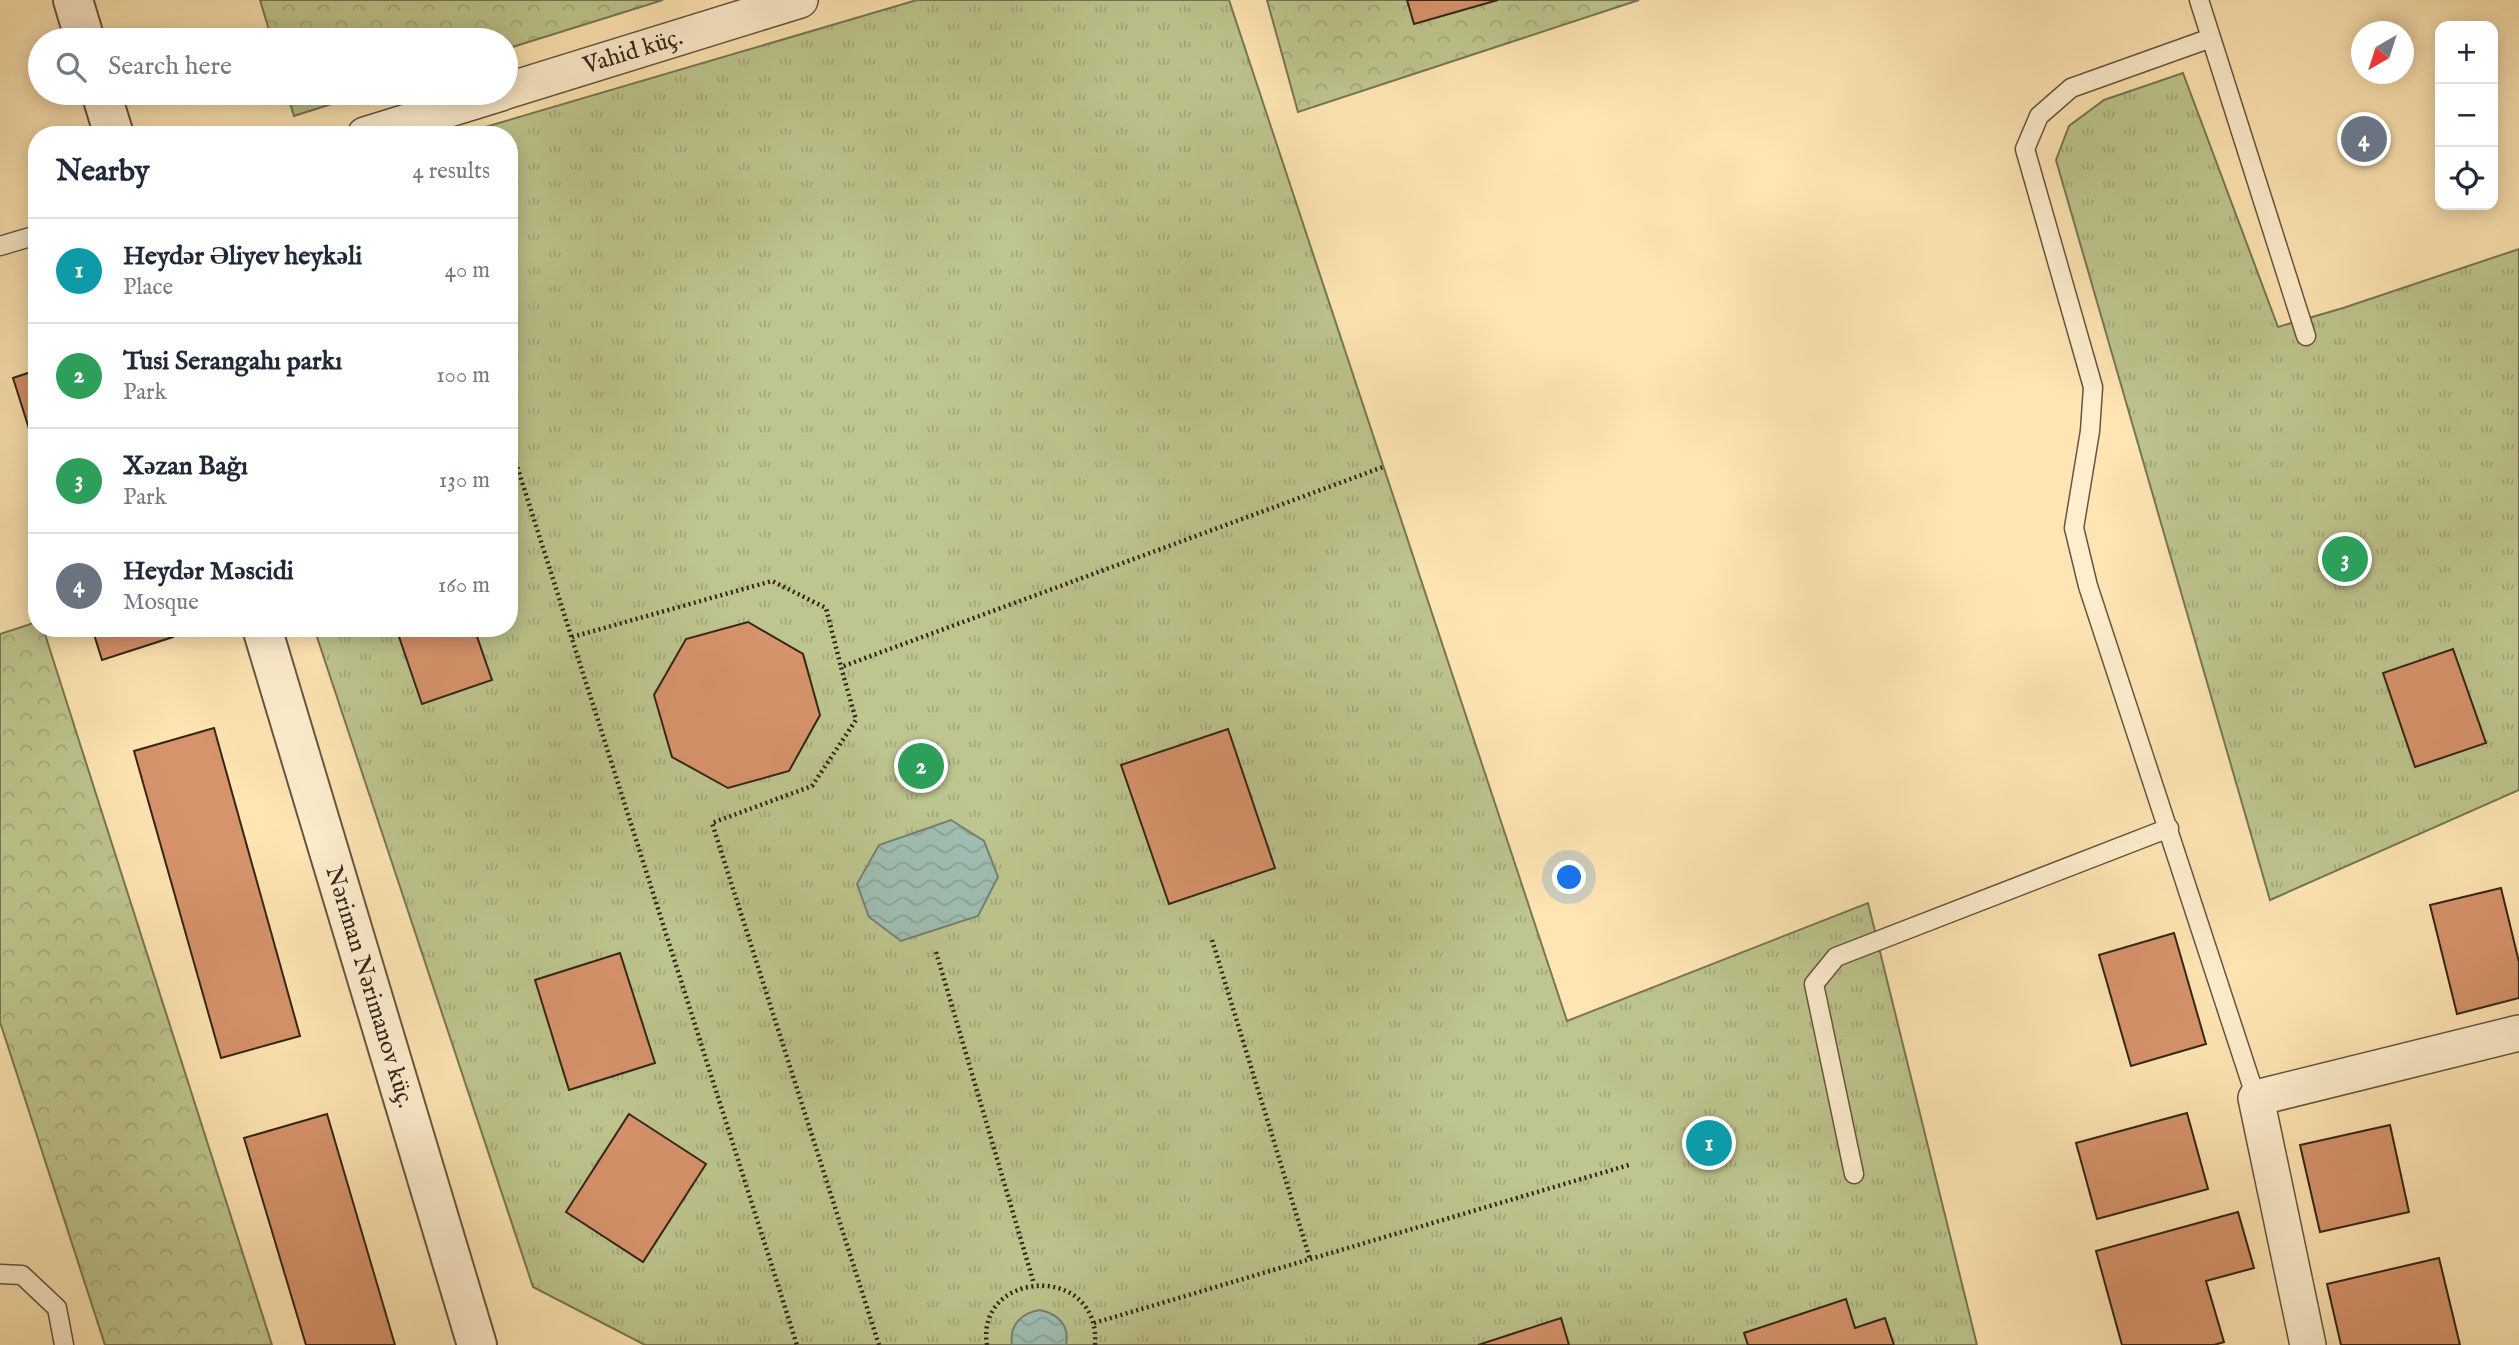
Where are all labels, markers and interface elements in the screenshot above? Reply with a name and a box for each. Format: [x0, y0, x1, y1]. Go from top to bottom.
north arrow [2351, 21, 2414, 84]
map controls [2435, 21, 2498, 210]
button: + [2435, 21, 2498, 84]
street label: Vahid küç. [579, 22, 686, 82]
search box [28, 28, 518, 105]
icon: search [52, 48, 90, 86]
text: Search here [108, 50, 232, 83]
button: − [2435, 84, 2498, 147]
pin: 4 [2341, 113, 2387, 165]
button: locate [2435, 147, 2498, 210]
text: Nearby [56, 153, 149, 191]
text: 4 results [412, 157, 490, 186]
text: Heydər Əliyev heykəli [123, 240, 362, 273]
text: 1 [75, 256, 83, 285]
text: 40 m [445, 256, 490, 285]
text: Place [123, 273, 173, 302]
text: Tusi Serangahı parkı [123, 345, 342, 378]
text: 2 [74, 361, 84, 390]
text: 100 m [436, 361, 490, 390]
text: Park [123, 378, 167, 407]
text: Xəzan Bağı [123, 450, 248, 483]
text: 3 [75, 466, 83, 495]
text: 130 m [439, 466, 490, 495]
text: Park [123, 483, 167, 512]
pin: 3 [2322, 533, 2368, 585]
text: Heydər Məscidi [123, 555, 294, 588]
text: 4 [73, 571, 85, 600]
text: 160 m [438, 571, 490, 600]
text: Mosque [123, 588, 199, 617]
pin: 2 [898, 740, 944, 792]
your location [1552, 860, 1586, 894]
street label: Nəriman Nərimanov küç. [317, 862, 421, 1112]
pin: 1 [1686, 1117, 1732, 1169]

